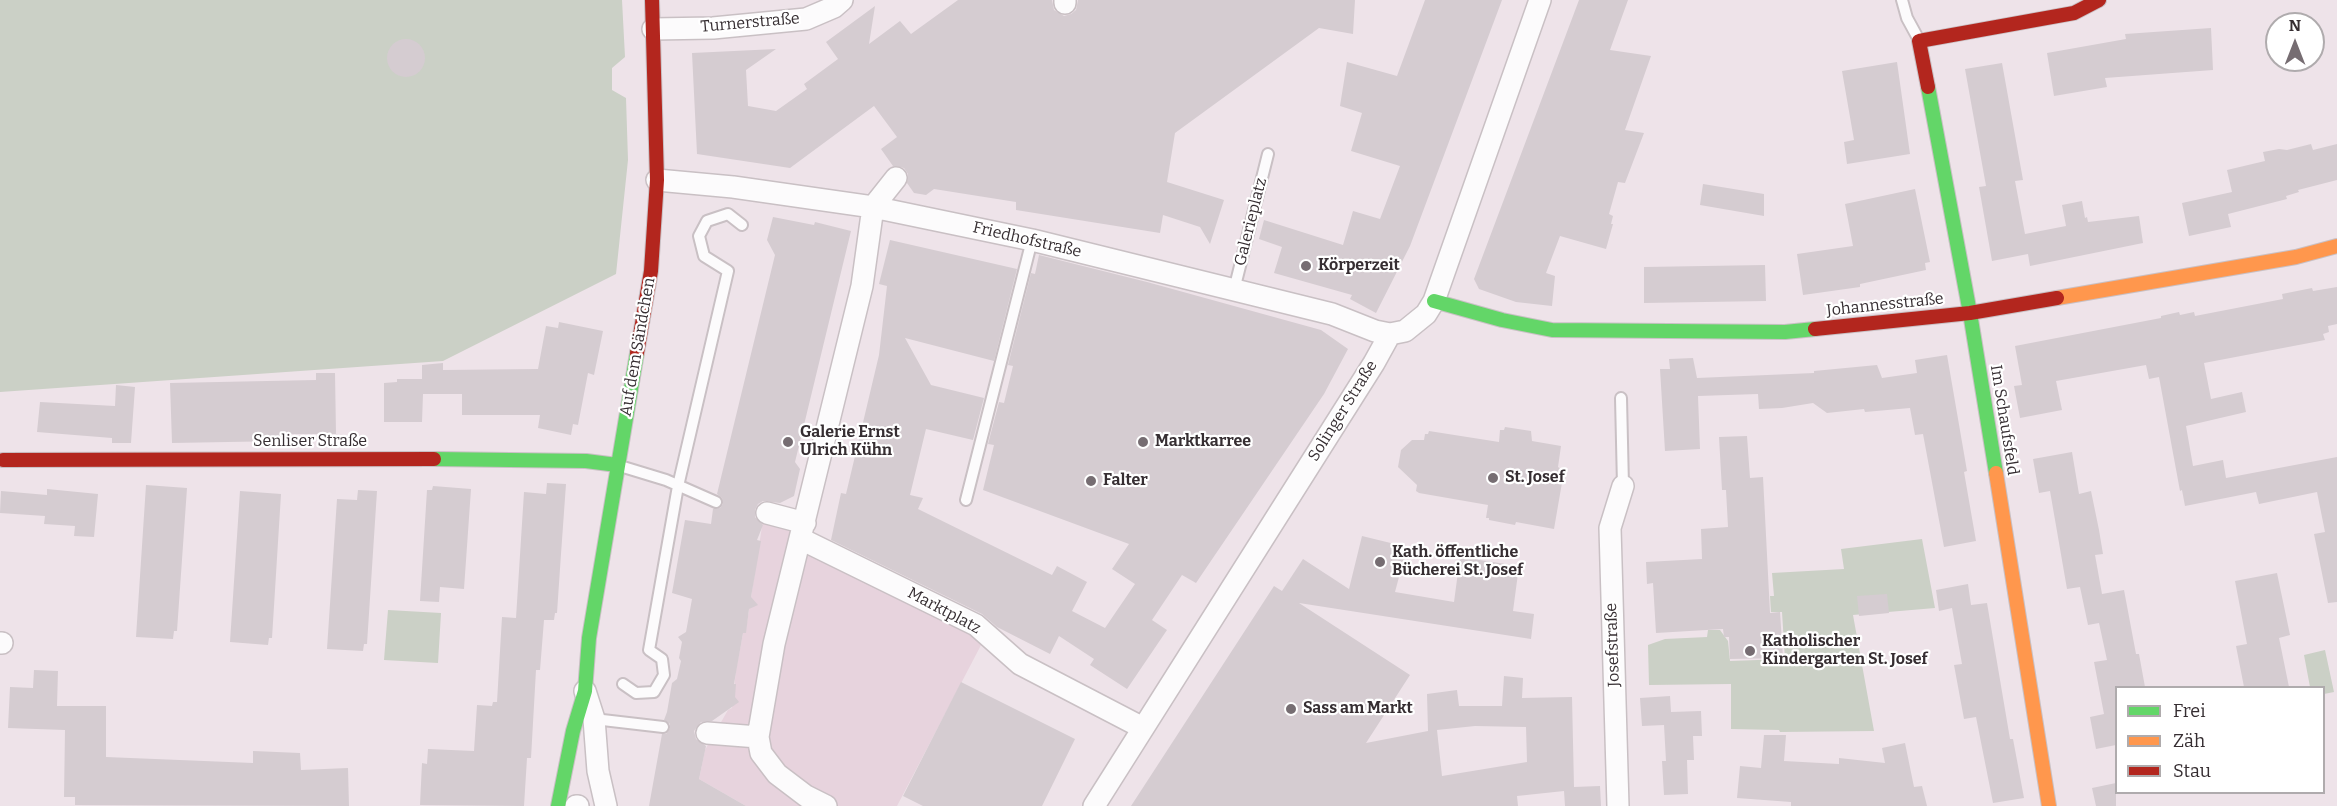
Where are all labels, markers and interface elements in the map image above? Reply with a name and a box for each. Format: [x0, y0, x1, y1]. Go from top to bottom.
street label: Turnerstraße [700, 9, 800, 37]
north arrow [2265, 12, 2325, 72]
text: N [2289, 16, 2301, 35]
street label: Galerieplatz [1231, 176, 1271, 268]
street label: Friedhofstraße [971, 218, 1083, 262]
place label: Körperzeit [1318, 256, 1400, 276]
marker: Körperzeit [1299, 259, 1313, 273]
street label: Auf dem Sändchen [616, 276, 660, 418]
street label: Johannesstraße [1826, 289, 1944, 321]
street label: Solinger Straße [1304, 357, 1382, 465]
street label: Im Schaufsfeld [1986, 363, 2022, 477]
place label: Galerie Ernst Ulrich Kühn [800, 423, 900, 461]
street label: Senliser Straße [253, 432, 367, 452]
place label: Marktkarree [1155, 432, 1251, 452]
marker: Galerie Ernst Ulrich Kühn [781, 435, 795, 449]
marker: Marktkarree [1136, 435, 1150, 449]
place label: St. Josef [1505, 468, 1565, 488]
place label: Falter [1103, 471, 1148, 491]
marker: St. Josef [1486, 471, 1500, 485]
marker: Falter [1084, 474, 1098, 488]
place label: Kath. öffentliche Bücherei St. Josef [1392, 543, 1523, 581]
marker: Kath. öffentliche Bücherei St. Josef [1373, 555, 1387, 569]
street label: Marktplatz [904, 584, 984, 638]
street label: Josefstraße [1602, 603, 1624, 687]
place label: Katholischer Kindergarten St. Josef [1762, 632, 1928, 670]
marker: Katholischer Kindergarten St. Josef [1743, 644, 1757, 658]
legend [2115, 686, 2325, 794]
place label: Sass am Markt [1303, 699, 1413, 719]
text: Frei [2173, 700, 2206, 722]
marker: Sass am Markt [1284, 702, 1298, 716]
text: Zäh [2173, 730, 2205, 752]
text: Stau [2173, 760, 2211, 782]

